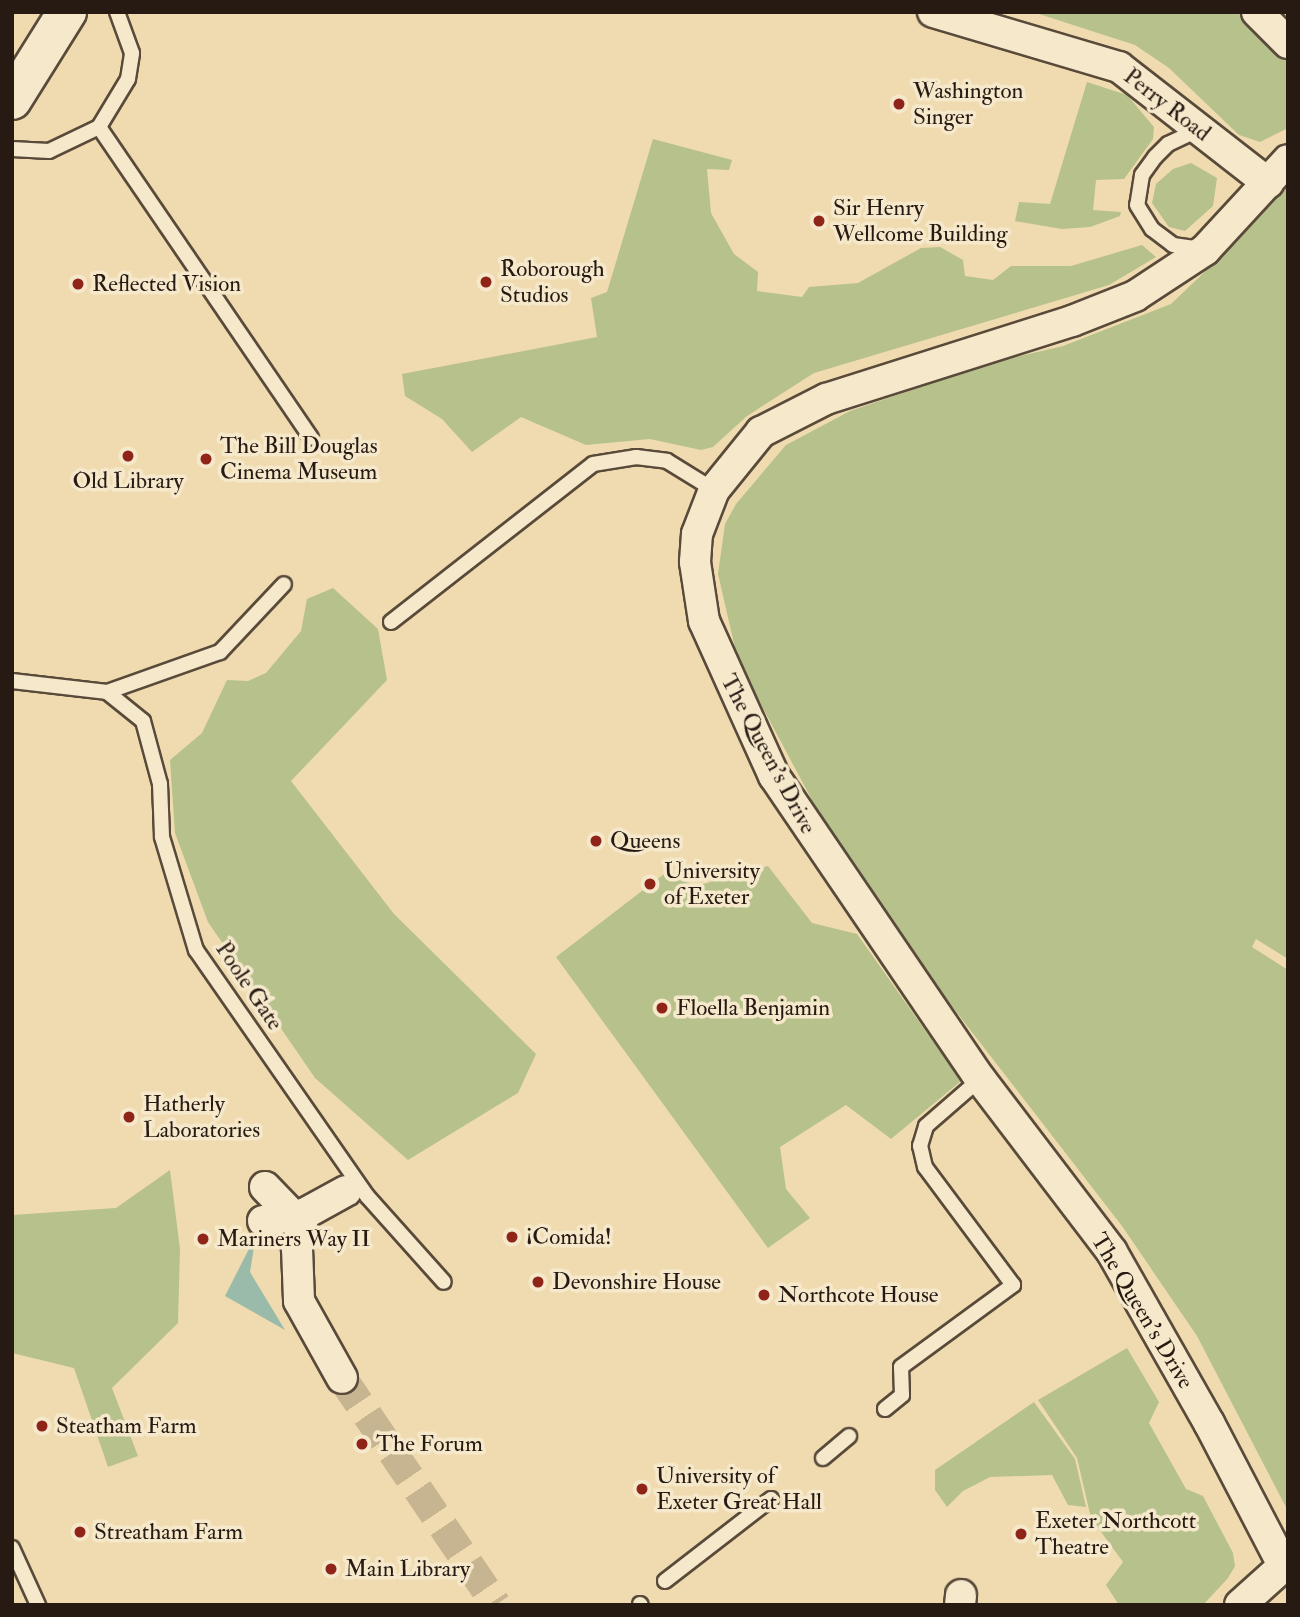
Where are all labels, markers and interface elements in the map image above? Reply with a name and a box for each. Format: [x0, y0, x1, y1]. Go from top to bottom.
street label: Perry Road [1118, 63, 1216, 147]
place label: Washington Singer [913, 77, 1023, 131]
marker: Washington Singer [891, 96, 907, 112]
place label: Sir Henry Wellcome Building [833, 194, 1008, 248]
marker: Sir Henry Wellcome Building [811, 213, 827, 229]
place label: Roborough Studios [500, 255, 605, 309]
place label: Reflected Vision [92, 270, 241, 298]
marker: Roborough Studios [478, 274, 494, 290]
marker: Reflected Vision [70, 276, 86, 292]
place label: The Bill Douglas Cinema Museum [220, 432, 378, 486]
marker: Old Library [120, 448, 136, 464]
marker: The Bill Douglas Cinema Museum [198, 451, 214, 467]
place label: Old Library [72, 467, 184, 495]
street label: The Queen's Drive [714, 669, 822, 839]
place label: Queens [610, 827, 680, 855]
marker: Queens [588, 833, 604, 849]
place label: University of Exeter [664, 857, 760, 911]
marker: University of Exeter [642, 876, 658, 892]
street label: Poole Gate [209, 936, 289, 1036]
place label: Floella Benjamin [676, 994, 830, 1022]
marker: Floella Benjamin [654, 1000, 670, 1016]
place label: Hatherly Laboratories [143, 1090, 260, 1144]
marker: Hatherly Laboratories [121, 1109, 137, 1125]
place label: ¡Comida! [526, 1223, 611, 1251]
place label: Mariners Way II [217, 1225, 370, 1253]
street label: The Queen's Drive [1085, 1228, 1199, 1394]
marker: ¡Comida! [504, 1229, 520, 1245]
marker: Mariners Way II [195, 1231, 211, 1247]
place label: Devonshire House [552, 1268, 721, 1296]
marker: Devonshire House [530, 1274, 546, 1290]
place label: Northcote House [778, 1281, 938, 1309]
marker: Northcote House [756, 1287, 772, 1303]
place label: Steatham Farm [56, 1412, 197, 1440]
marker: Steatham Farm [34, 1418, 50, 1434]
place label: The Forum [376, 1430, 483, 1458]
marker: The Forum [354, 1436, 370, 1452]
place label: University of Exeter Great Hall [656, 1462, 822, 1516]
marker: University of Exeter Great Hall [634, 1481, 650, 1497]
place label: Exeter Northcott Theatre [1035, 1507, 1196, 1561]
place label: Streatham Farm [94, 1518, 243, 1546]
marker: Streatham Farm [72, 1524, 88, 1540]
marker: Exeter Northcott Theatre [1013, 1526, 1029, 1542]
place label: Main Library [345, 1555, 470, 1583]
marker: Main Library [323, 1561, 339, 1577]

